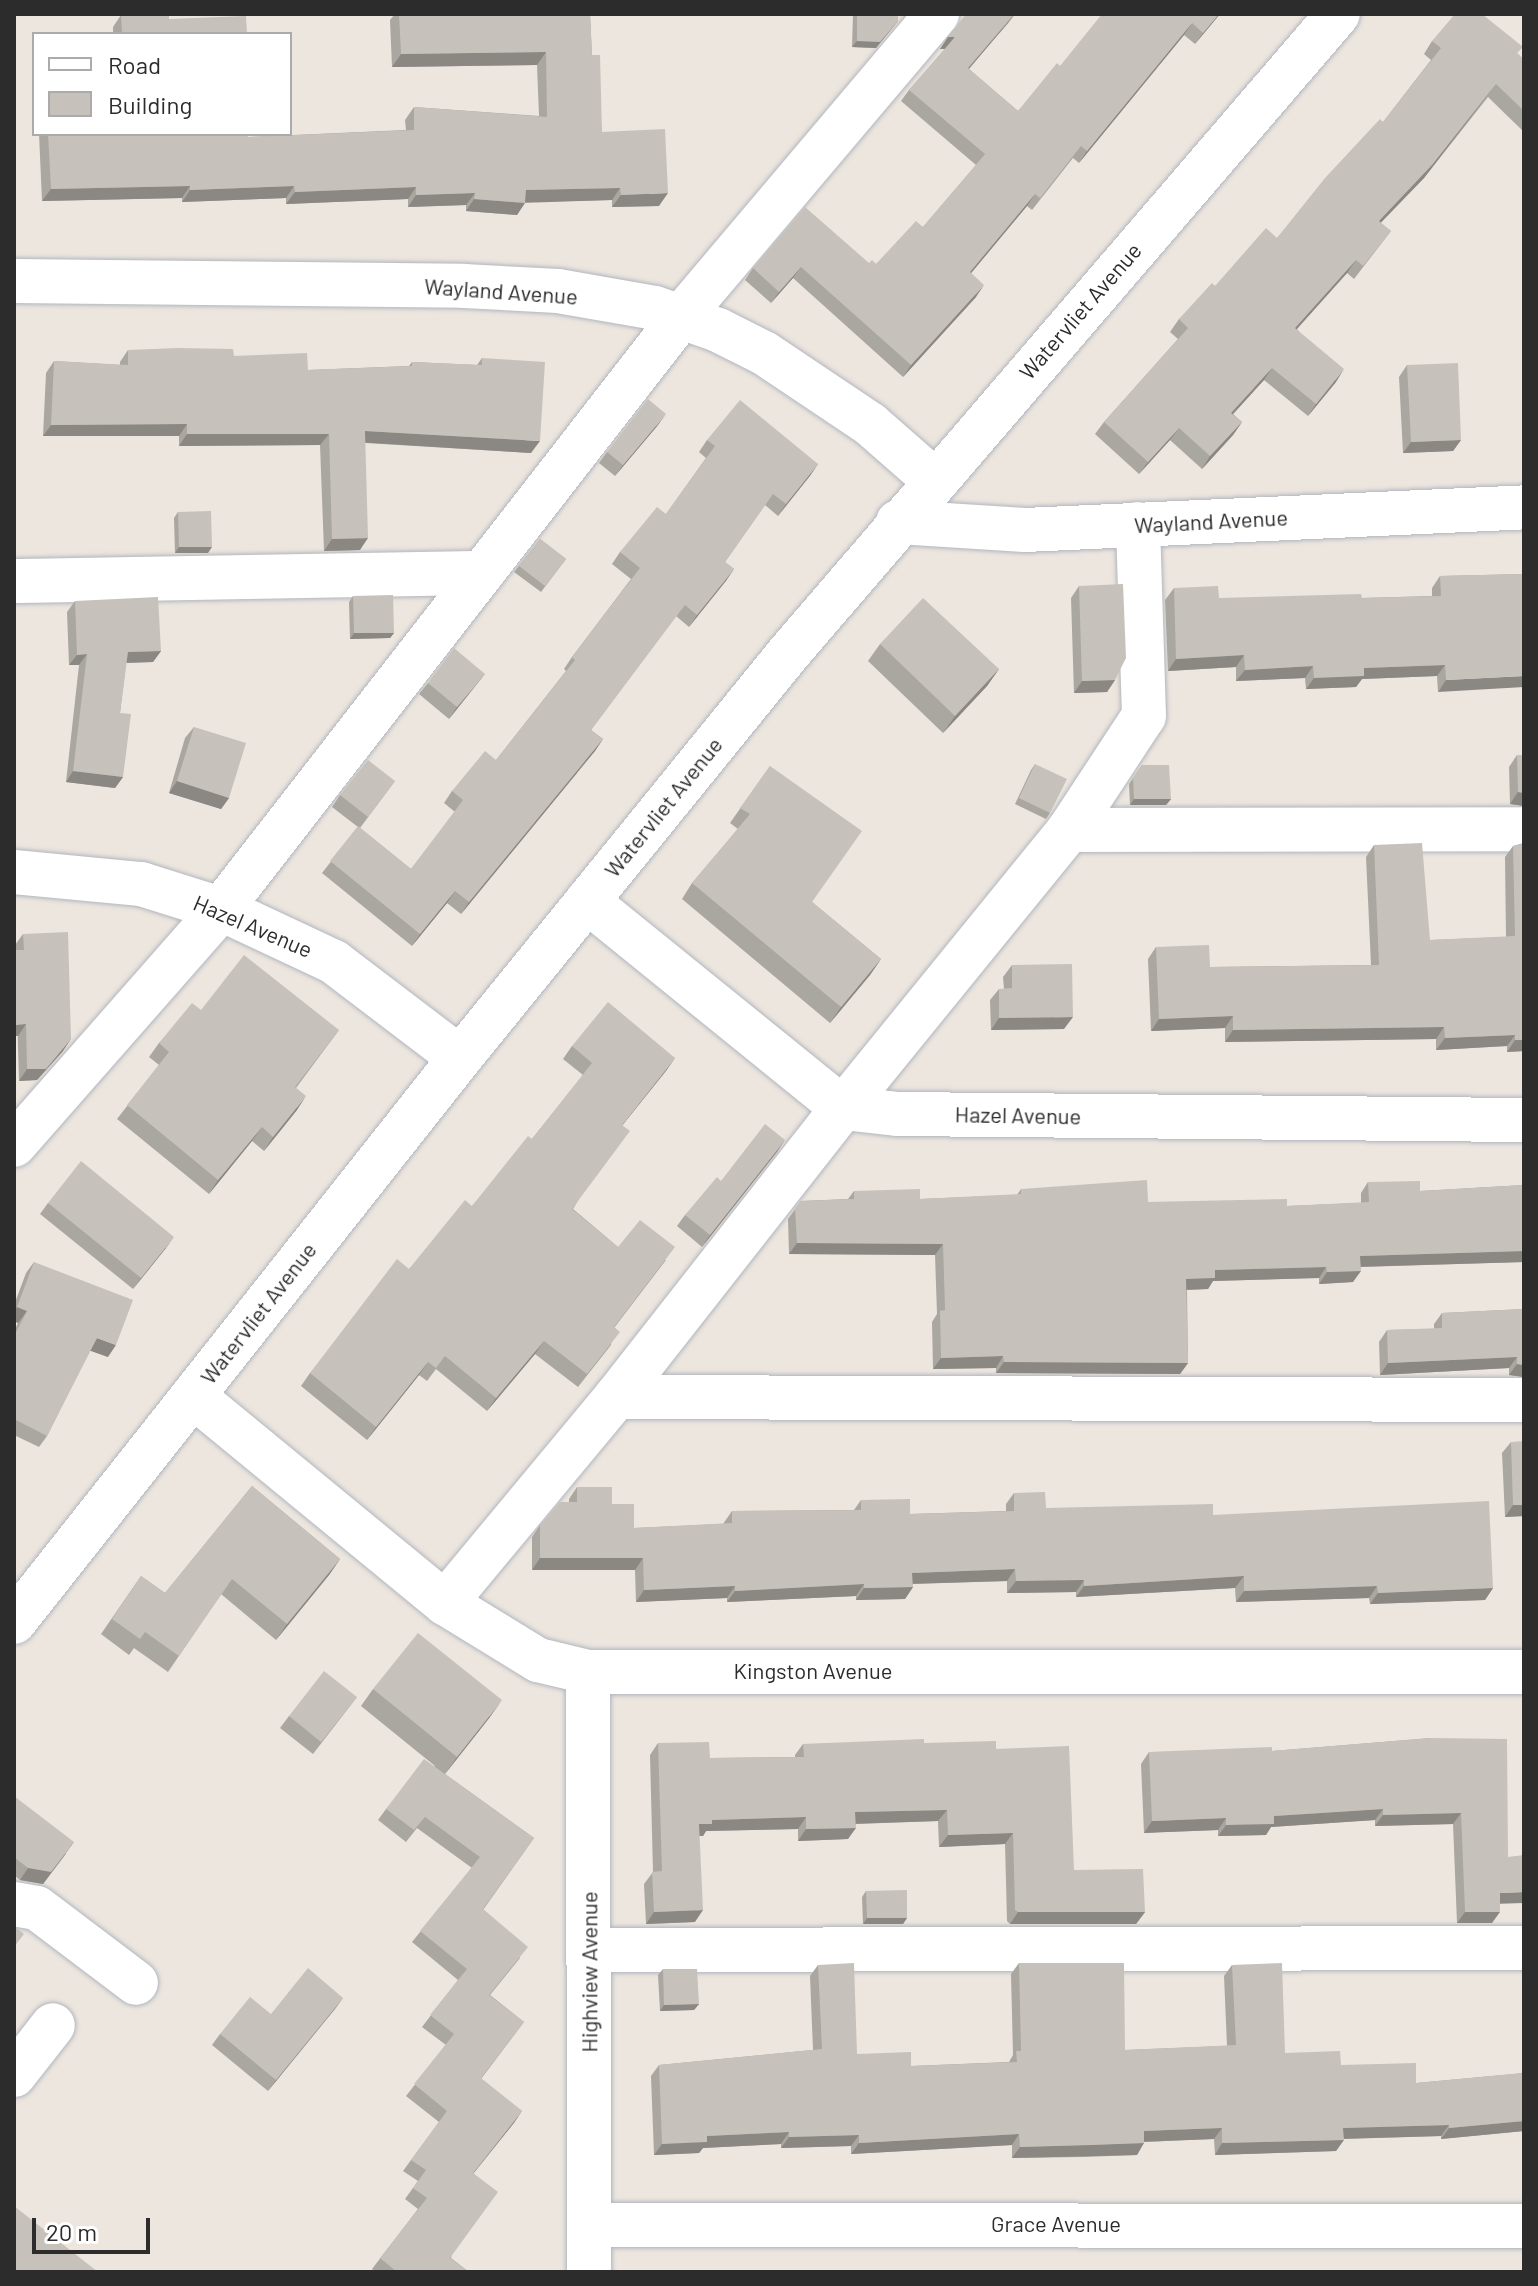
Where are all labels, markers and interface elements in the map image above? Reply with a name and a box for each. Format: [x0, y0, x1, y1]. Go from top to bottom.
legend [32, 32, 292, 136]
text: Road [108, 50, 161, 79]
text: Building [108, 90, 192, 119]
street label: Watervliet Avenue [1013, 237, 1147, 385]
street label: Wayland Avenue [423, 272, 579, 310]
street label: Wayland Avenue [1133, 504, 1289, 538]
street label: Watervliet Avenue [598, 732, 728, 882]
street label: Hazel Avenue [190, 889, 316, 963]
street label: Hazel Avenue [955, 1101, 1081, 1129]
street label: Watervliet Avenue [195, 1237, 321, 1389]
street label: Kingston Avenue [734, 1658, 892, 1684]
street label: Highview Avenue [576, 1891, 602, 2053]
scale bar [36, 2202, 154, 2252]
street label: Grace Avenue [991, 2211, 1121, 2237]
text: 20 m [46, 2217, 97, 2246]

